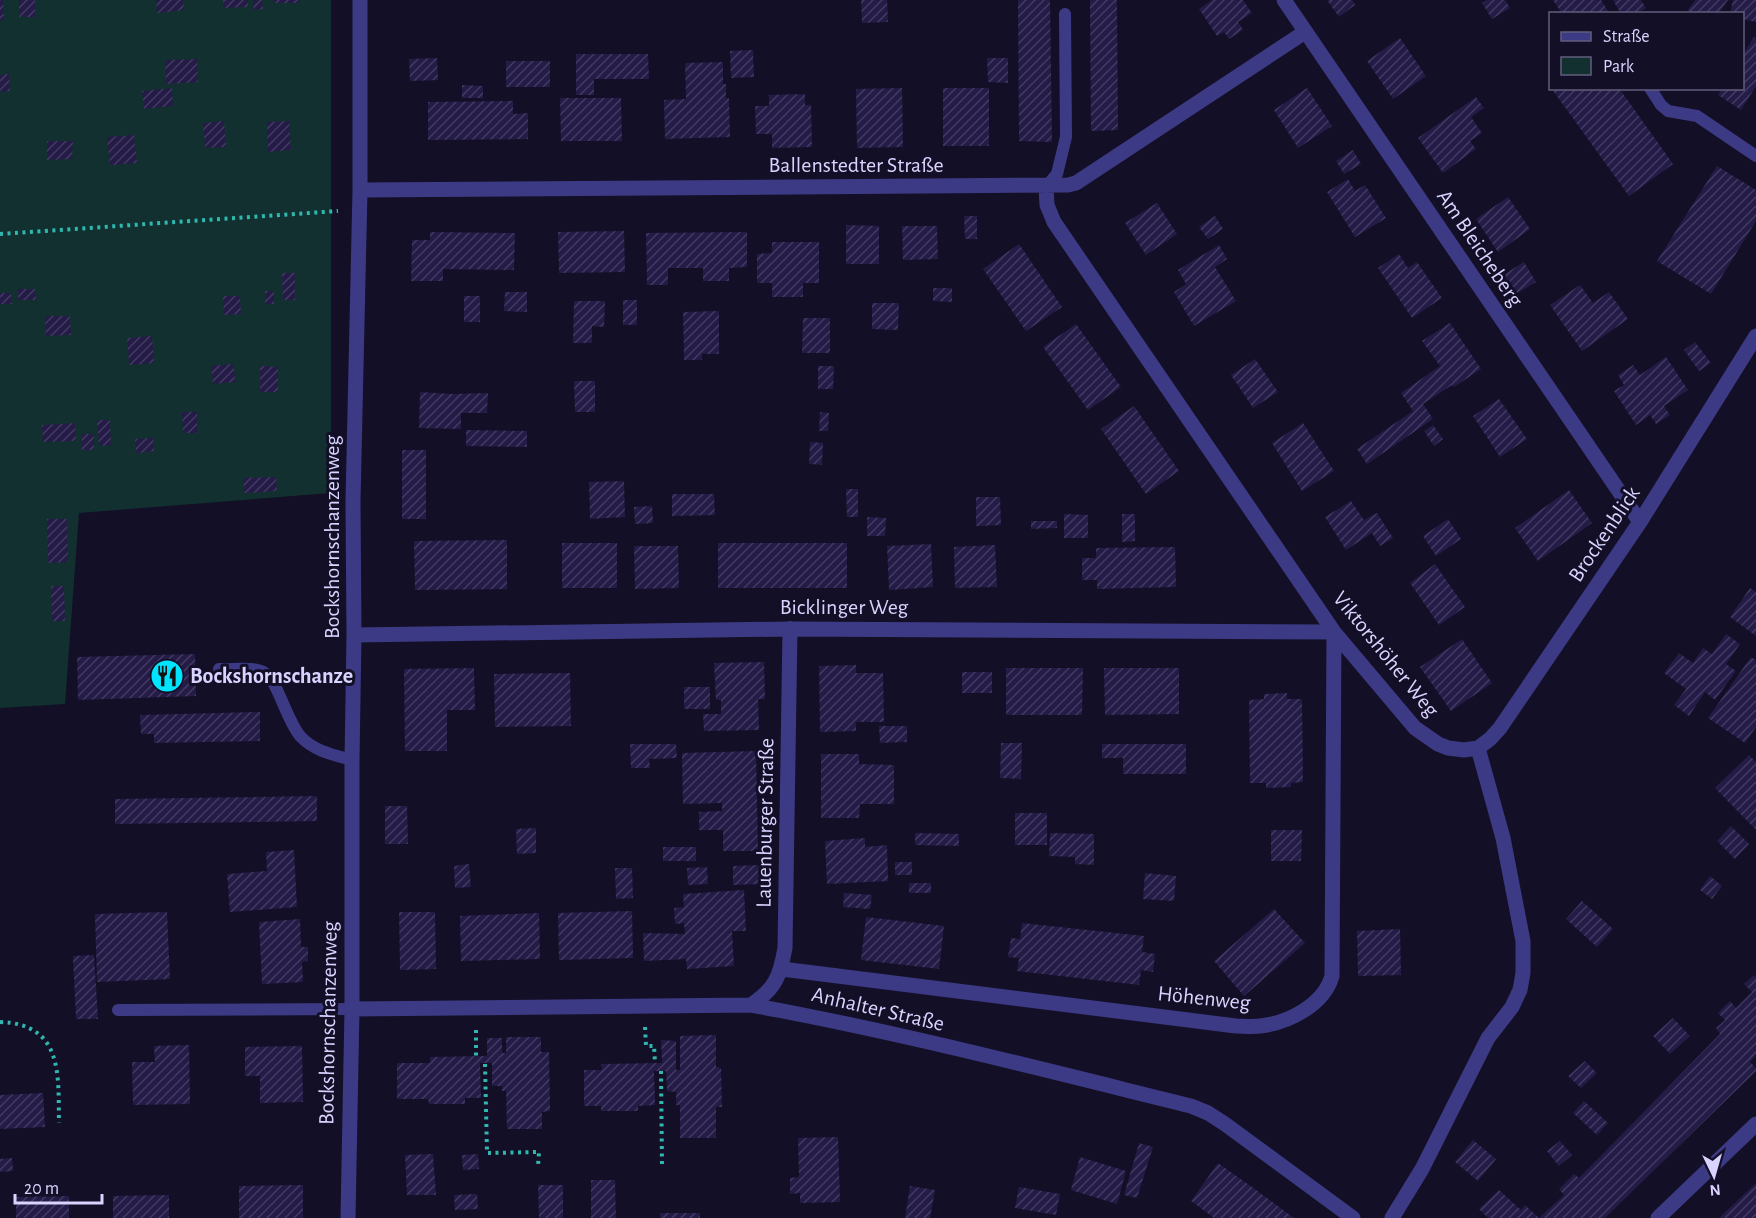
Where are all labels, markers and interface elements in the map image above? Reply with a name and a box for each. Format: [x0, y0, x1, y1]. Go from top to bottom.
legend [1549, 12, 1744, 90]
text: Straße [1603, 28, 1649, 46]
text: Park [1603, 58, 1635, 76]
street label: Ballenstedter Straße [768, 154, 944, 176]
street label: Am Bleicheberg [1433, 186, 1527, 311]
street label: Bockshornschanzenweg [321, 435, 343, 639]
street label: Brockenblick [1564, 482, 1644, 586]
street label: Viktorshöher Weg [1329, 587, 1443, 721]
street label: Bicklinger Weg [780, 596, 909, 618]
restaurant icon: Bockshornschanze [149, 658, 185, 694]
place label: Bockshornschanze [190, 665, 353, 687]
street label: Lauenburger Straße [753, 738, 777, 908]
street label: Bockshornschanzenweg [315, 921, 341, 1125]
street label: Höhenweg [1157, 982, 1252, 1014]
street label: Anhalter Straße [810, 983, 946, 1035]
north arrow [1684, 1146, 1744, 1206]
scale bar [15, 1167, 102, 1205]
text: 20 m [24, 1180, 59, 1198]
text: N [1709, 1181, 1721, 1198]

